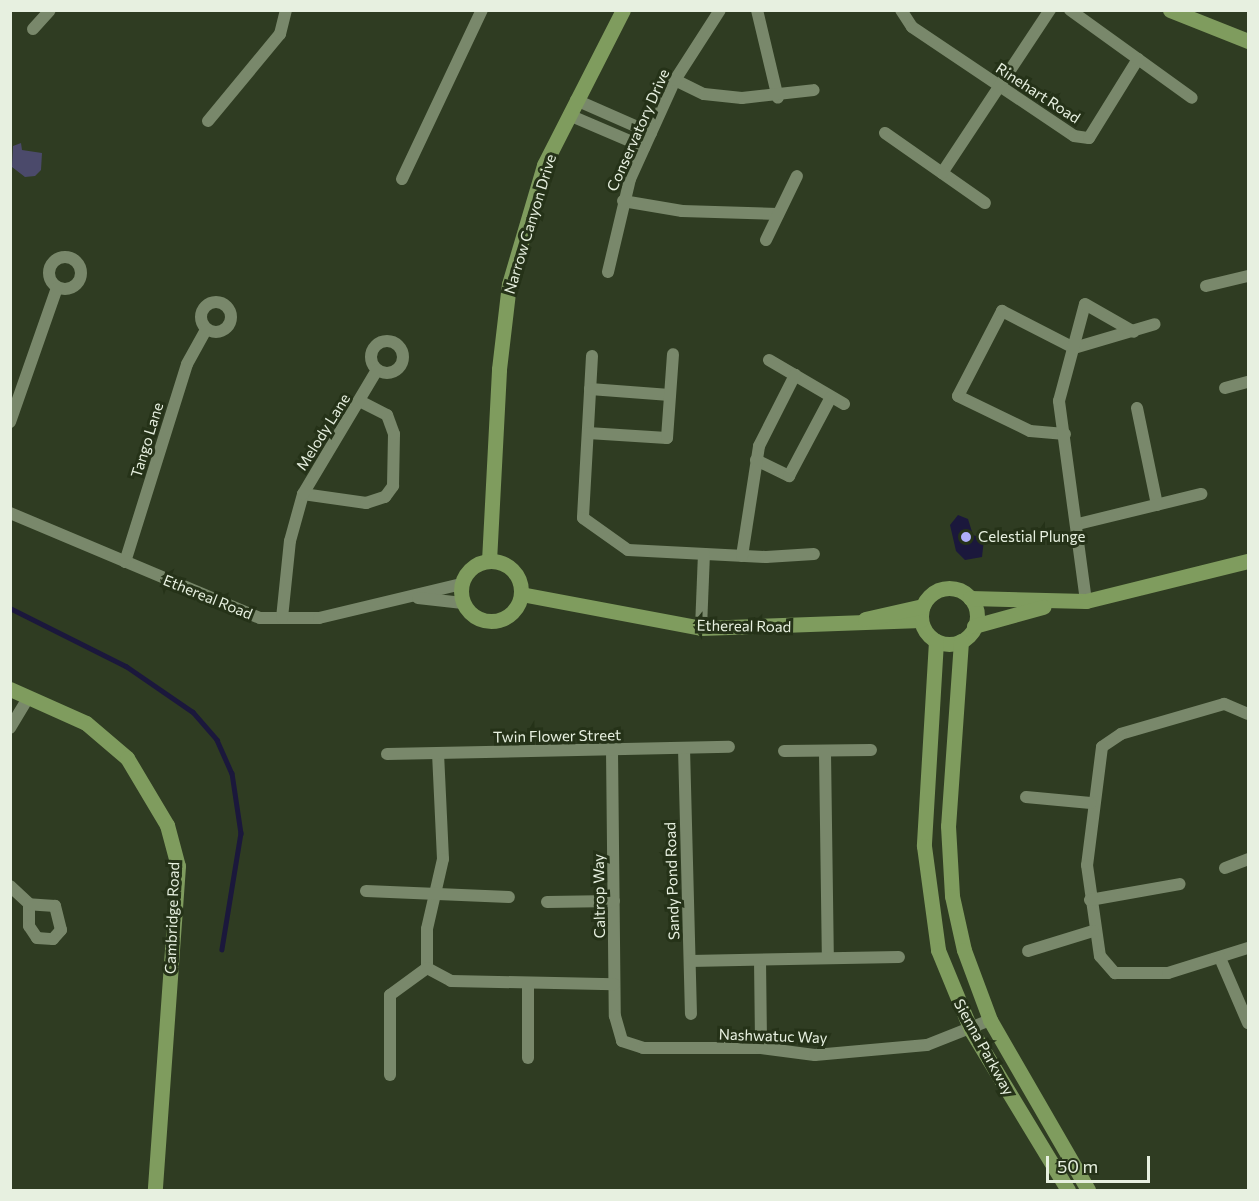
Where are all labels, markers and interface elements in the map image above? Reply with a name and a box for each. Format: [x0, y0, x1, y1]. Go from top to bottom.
street label: Rinehart Road [992, 59, 1084, 127]
street label: Conservatory Drive [603, 66, 673, 194]
street label: Narrow Canyon Drive [500, 152, 560, 296]
street label: Melody Lane [292, 390, 354, 474]
street label: Tango Lane [127, 400, 167, 480]
place label: Celestial Plunge [978, 528, 1085, 546]
marker: Celestial Plunge [959, 530, 973, 544]
street label: Ethereal Road [161, 571, 255, 623]
street label: Ethereal Road [697, 616, 791, 636]
street label: Twin Flower Street [493, 726, 621, 746]
street label: Sandy Pond Road [661, 822, 683, 940]
street label: Caltrop Way [589, 854, 609, 938]
street label: Cambridge Road [161, 862, 183, 974]
street label: Sienna Parkway [950, 996, 1018, 1098]
street label: Nashwatuc Way [718, 1025, 828, 1047]
scale bar [1049, 1144, 1152, 1182]
text: 50 m [1057, 1155, 1098, 1177]

